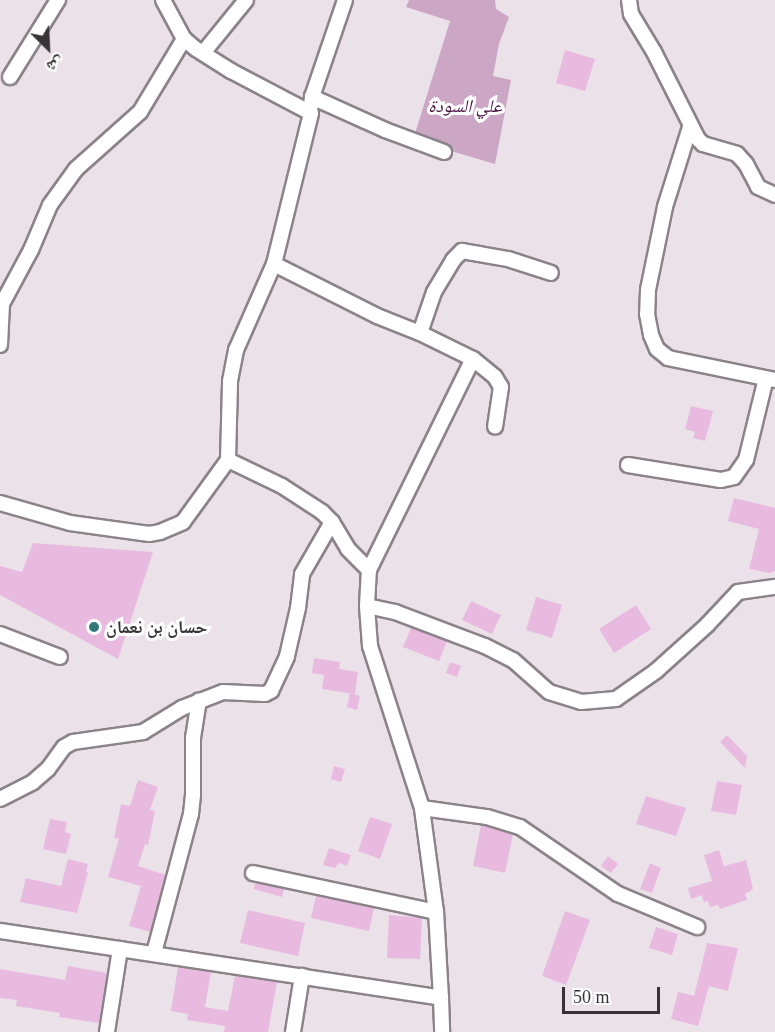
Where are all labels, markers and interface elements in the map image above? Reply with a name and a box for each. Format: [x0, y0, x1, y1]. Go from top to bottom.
north arrow [18, 18, 78, 78]
text: ش [44, 54, 67, 76]
park label: علي السودة [428, 95, 502, 117]
place label: حسان بن نعمان [106, 616, 208, 638]
marker: حسان بن نعمان [87, 620, 101, 634]
scale bar [565, 975, 662, 1013]
text: 50 m [573, 987, 610, 1007]

